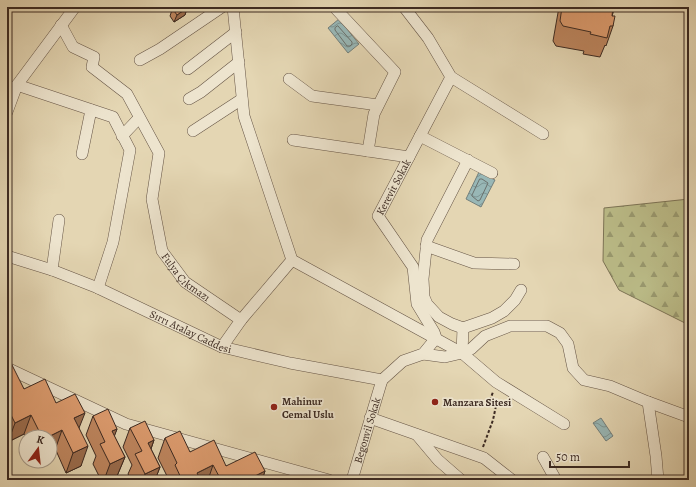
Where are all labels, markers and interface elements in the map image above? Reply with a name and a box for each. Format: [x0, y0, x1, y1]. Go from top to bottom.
street label: Kerevit Sokak [372, 156, 414, 218]
street label: Fulya Çıkmazı [158, 249, 213, 305]
street label: Sırrı Atalay Caddesi [147, 306, 233, 357]
place label: Mahinur Cemal Uslu [282, 394, 335, 422]
street label: Begonvil Sokak [350, 395, 384, 465]
place label: Manzara Sitesi [443, 395, 511, 410]
marker: Manzara Sitesi [430, 397, 440, 407]
marker: Mahinur Cemal Uslu [269, 402, 279, 412]
north arrow [18, 429, 58, 469]
text: K [35, 432, 47, 448]
scale bar [550, 443, 629, 469]
text: 50 m [556, 449, 580, 465]

